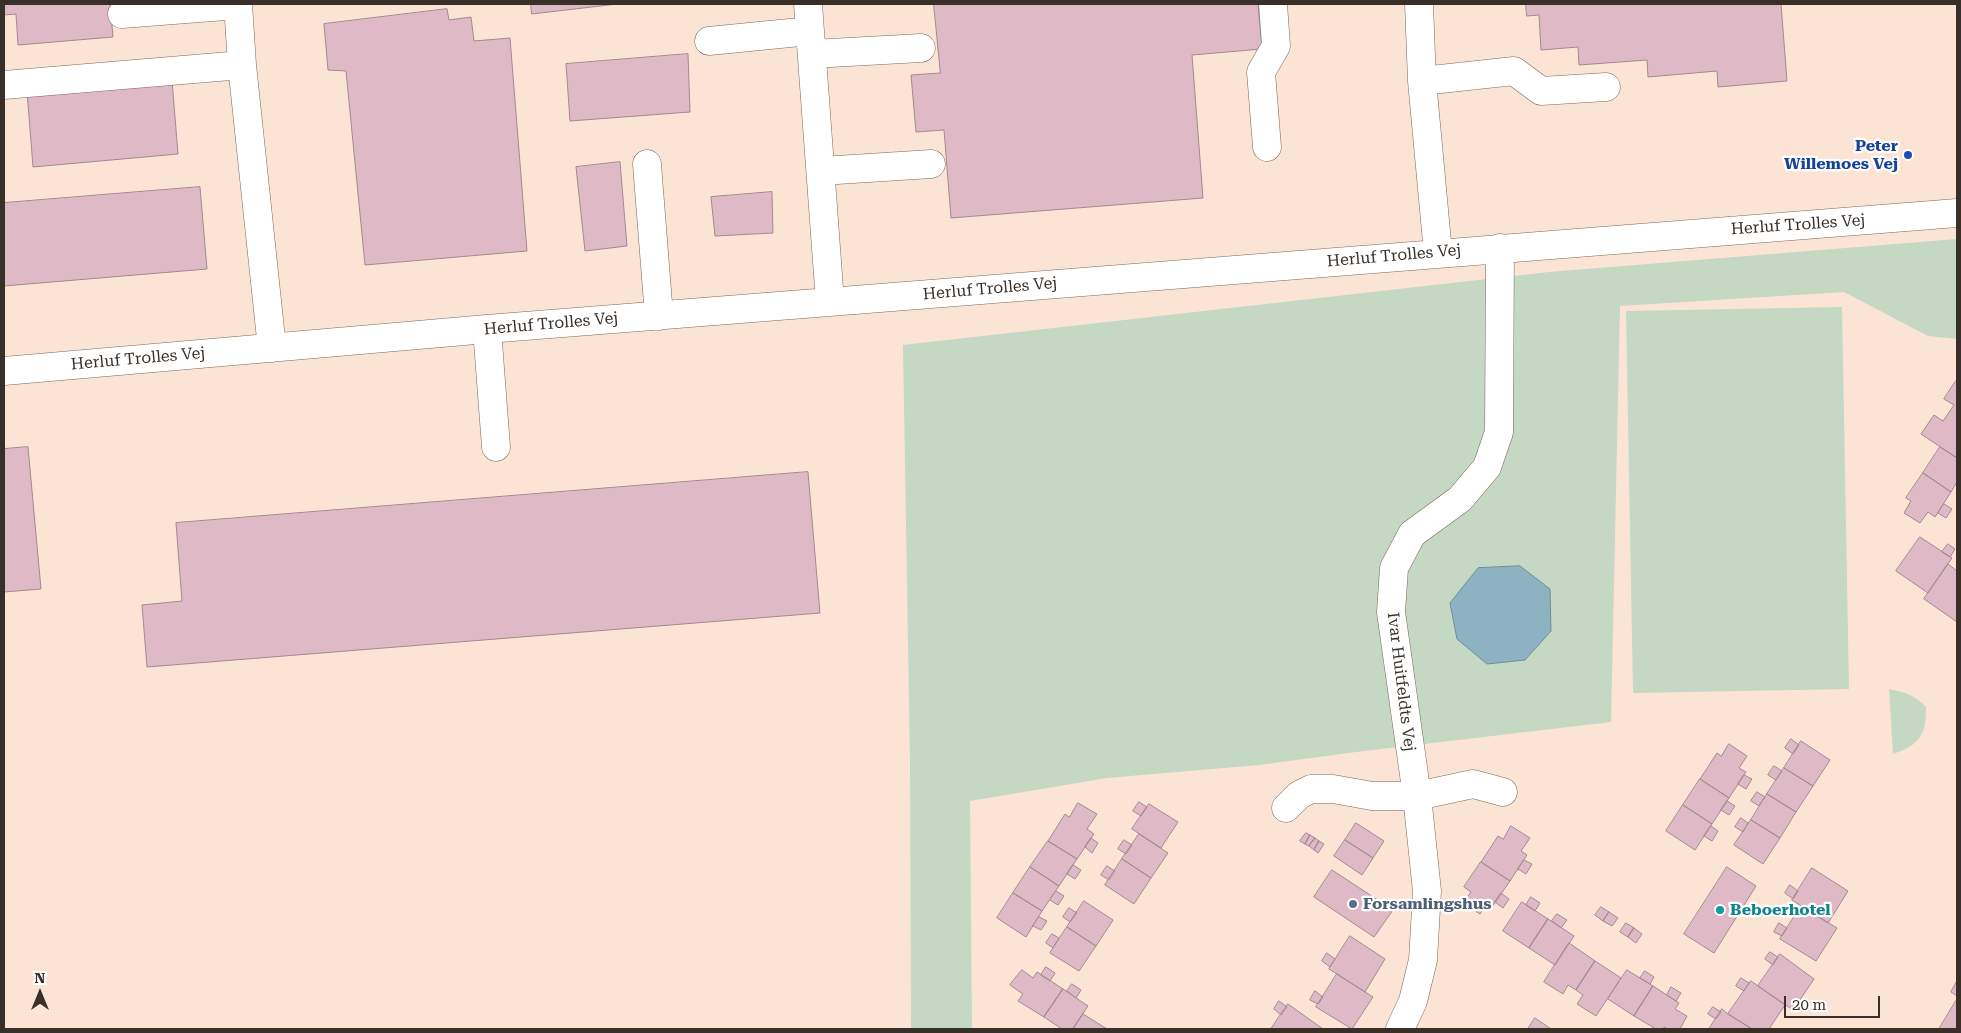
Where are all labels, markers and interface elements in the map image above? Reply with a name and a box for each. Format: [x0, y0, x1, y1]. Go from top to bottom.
place label: Peter Willemoes Vej [1784, 136, 1898, 174]
marker: Peter Willemoes Vej [1902, 149, 1914, 161]
street label: Herluf Trolles Vej [1730, 211, 1866, 239]
street label: Herluf Trolles Vej [1326, 241, 1462, 271]
street label: Herluf Trolles Vej [922, 274, 1058, 304]
street label: Herluf Trolles Vej [483, 309, 619, 339]
street label: Herluf Trolles Vej [70, 344, 206, 374]
street label: Ivar Huitfeldts Vej [1383, 611, 1419, 753]
place label: Forsamlingshus [1363, 894, 1492, 914]
marker: Forsamlingshus [1347, 898, 1359, 910]
place label: Beboerhotel [1730, 900, 1831, 920]
marker: Beboerhotel [1714, 904, 1726, 916]
north arrow [15, 968, 65, 1018]
text: N [35, 970, 45, 986]
scale bar [1786, 986, 1882, 1018]
text: 20 m [1792, 996, 1826, 1014]

